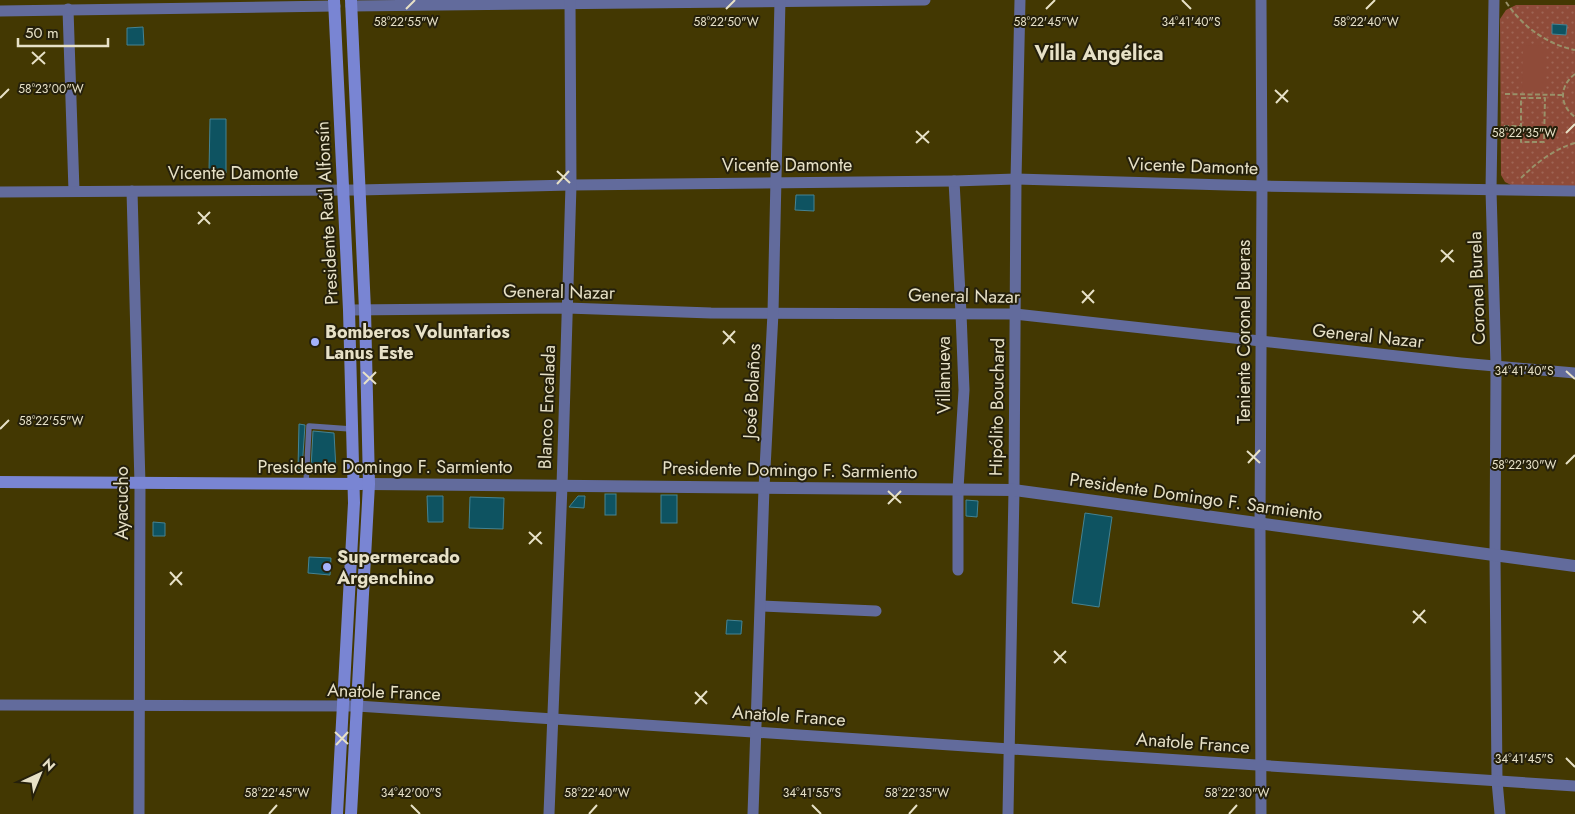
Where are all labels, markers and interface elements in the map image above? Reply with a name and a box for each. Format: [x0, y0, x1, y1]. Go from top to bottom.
text: 58°22'55"W [374, 13, 438, 31]
text: 58°22'50"W [693, 13, 759, 31]
text: 58°22'45"W [1014, 13, 1079, 31]
text: 34°41'40"S [1161, 13, 1221, 31]
text: 58°22'40"W [1333, 13, 1399, 31]
scale bar [18, 15, 108, 47]
text: 50 m [25, 22, 59, 44]
district label: Villa Angélica [1033, 39, 1164, 68]
text: 58°23'00"W [18, 80, 84, 98]
street label: Presidente Raúl Alfonsín [309, 120, 345, 306]
text: 58°22'35"W [1492, 124, 1556, 142]
street label: Vicente Damonte [1127, 151, 1259, 181]
street label: Vicente Damonte [722, 152, 852, 178]
street label: Vicente Damonte [168, 160, 298, 186]
street label: Coronel Burela [1462, 231, 1492, 345]
street label: Teniente Coronel Bueras [1231, 240, 1257, 424]
street label: General Nazar [503, 278, 616, 306]
street label: General Nazar [908, 282, 1021, 310]
street label: General Nazar [1311, 317, 1426, 355]
place label: Bomberos Voluntarios Lanus Este [325, 319, 510, 366]
marker: Bomberos Voluntarios Lanus Este [309, 336, 321, 348]
street label: Villanueva [931, 336, 957, 414]
street label: Hipólito Bouchard [983, 338, 1011, 476]
street label: José Bolaños [736, 343, 767, 441]
street label: Blanco Encalada [532, 344, 562, 470]
text: 34°41'40"S [1494, 362, 1554, 380]
text: 58°22'55"W [19, 412, 83, 430]
street label: Presidente Domingo F. Sarmiento [257, 454, 513, 480]
street label: Presidente Domingo F. Sarmiento [662, 455, 918, 485]
text: 58°22'30"W [1492, 456, 1557, 474]
street label: Ayacucho [109, 466, 135, 540]
street label: Presidente Domingo F. Sarmiento [1068, 466, 1324, 528]
place label: Supermercado Argenchino [336, 544, 460, 591]
marker: Supermercado Argenchino [321, 561, 333, 573]
street label: Anatole France [327, 677, 441, 707]
street label: Anatole France [731, 699, 847, 733]
street label: Anatole France [1135, 726, 1251, 760]
north arrow [15, 749, 65, 799]
text: 34°41'45"S [1495, 750, 1554, 768]
text: N [38, 754, 60, 776]
text: 58°22'45"W [245, 784, 310, 802]
text: 34°42'00"S [381, 784, 442, 802]
text: 58°22'40"W [564, 784, 630, 802]
text: 34°41'55"S [783, 784, 842, 802]
text: 58°22'35"W [885, 784, 949, 802]
text: 58°22'30"W [1205, 784, 1270, 802]

